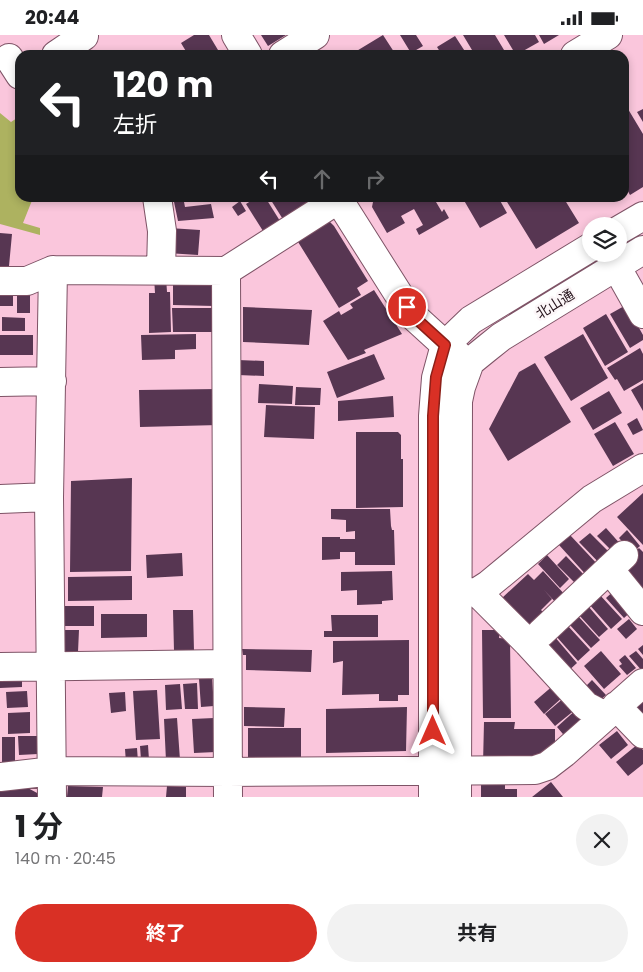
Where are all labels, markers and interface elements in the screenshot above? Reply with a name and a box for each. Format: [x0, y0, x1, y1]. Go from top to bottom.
text: 20:44 [25, 4, 79, 31]
text: 120 m [113, 60, 213, 109]
icon: left [30, 70, 95, 135]
text: 左折 [113, 109, 157, 140]
icon: left [255, 165, 283, 193]
icon: ahead [308, 165, 336, 193]
icon: right [361, 165, 389, 193]
map controls [582, 217, 627, 262]
button: layers [582, 217, 627, 262]
street label: 北山通 [532, 284, 578, 324]
pin [386, 286, 428, 328]
icon: arrive [393, 293, 421, 321]
position arrow [406, 704, 458, 756]
text: 1 分 [15, 805, 63, 848]
button: close [576, 814, 628, 866]
text: 140 m · 20:45 [15, 847, 116, 870]
button: 終了 [15, 904, 317, 962]
button: 共有 [327, 904, 628, 962]

